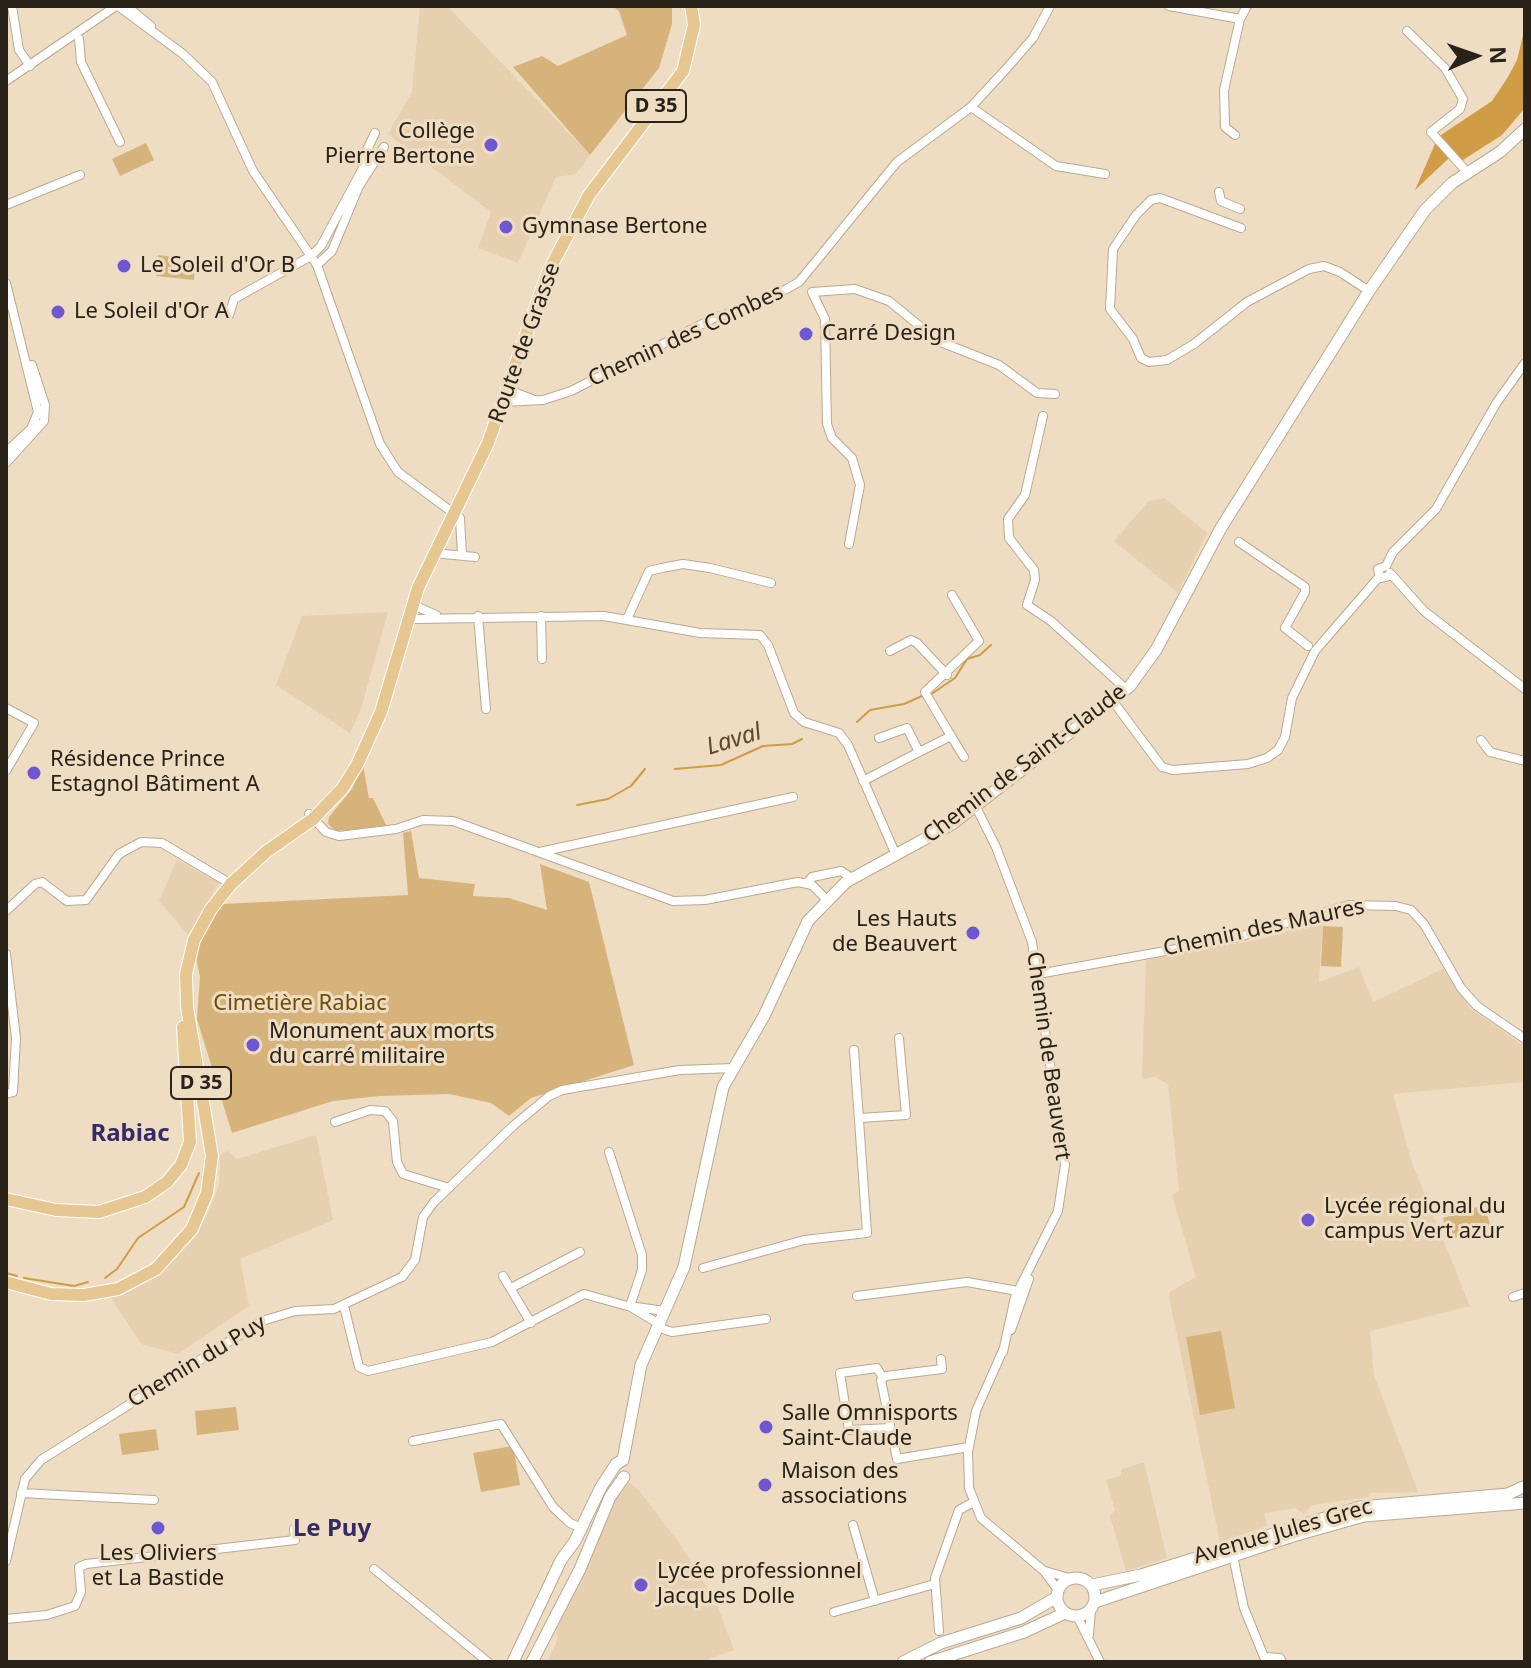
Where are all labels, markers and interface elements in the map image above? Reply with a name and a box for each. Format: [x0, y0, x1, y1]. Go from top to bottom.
north arrow [1435, 16, 1515, 96]
text: N [1484, 46, 1514, 65]
road number: D 35 [626, 90, 686, 122]
place label: Collège Pierre Bertone [325, 119, 475, 170]
marker: Collège Pierre Bertone [482, 136, 500, 154]
place label: Gymnase Bertone [522, 214, 707, 240]
marker: Gymnase Bertone [497, 218, 515, 236]
place label: Le Soleil d'Or B [140, 253, 295, 279]
marker: Le Soleil d'Or B [115, 257, 133, 275]
street label: Route de Grasse [484, 259, 566, 427]
street label: Chemin des Combes [584, 279, 788, 393]
place label: Le Soleil d'Or A [74, 299, 229, 325]
marker: Le Soleil d'Or A [49, 303, 67, 321]
place label: Carré Design [822, 321, 956, 347]
marker: Carré Design [797, 325, 815, 343]
street label: Chemin de Saint-Claude [918, 679, 1132, 849]
water label: Laval [703, 718, 765, 762]
place label: Résidence Prince Estagnol Bâtiment A [50, 747, 259, 798]
marker: Résidence Prince Estagnol Bâtiment A [25, 764, 43, 782]
street label: Chemin des Maures [1161, 894, 1367, 962]
place label: Les Hauts de Beauvert [832, 907, 957, 958]
marker: Les Hauts de Beauvert [964, 924, 982, 942]
street label: Chemin de Beauvert [1020, 950, 1076, 1162]
park label: Cimetière Rabiac [213, 991, 387, 1017]
place label: Monument aux morts du carré militaire [269, 1019, 494, 1070]
marker: Monument aux morts du carré militaire [244, 1036, 262, 1054]
road number: D 35 [171, 1067, 231, 1099]
district label: Rabiac [90, 1120, 170, 1148]
place label: Lycée régional du campus Vert azur [1324, 1194, 1506, 1246]
marker: Lycée régional du campus Vert azur [1299, 1211, 1317, 1229]
street label: Chemin du Puy [123, 1310, 271, 1414]
place label: Salle Omnisports Saint-Claude [782, 1401, 958, 1452]
marker: Salle Omnisports Saint-Claude [757, 1418, 775, 1436]
place label: Maison des associations [781, 1459, 907, 1510]
marker: Maison des associations [756, 1476, 774, 1494]
street label: Avenue Jules Grec [1191, 1494, 1375, 1570]
district label: Le Puy [293, 1515, 371, 1543]
marker: Les Oliviers et La Bastide [149, 1519, 167, 1537]
place label: Les Oliviers et La Bastide [92, 1541, 224, 1592]
place label: Lycée professionnel Jacques Dolle [657, 1559, 862, 1610]
marker: Lycée professionnel Jacques Dolle [632, 1576, 650, 1594]

